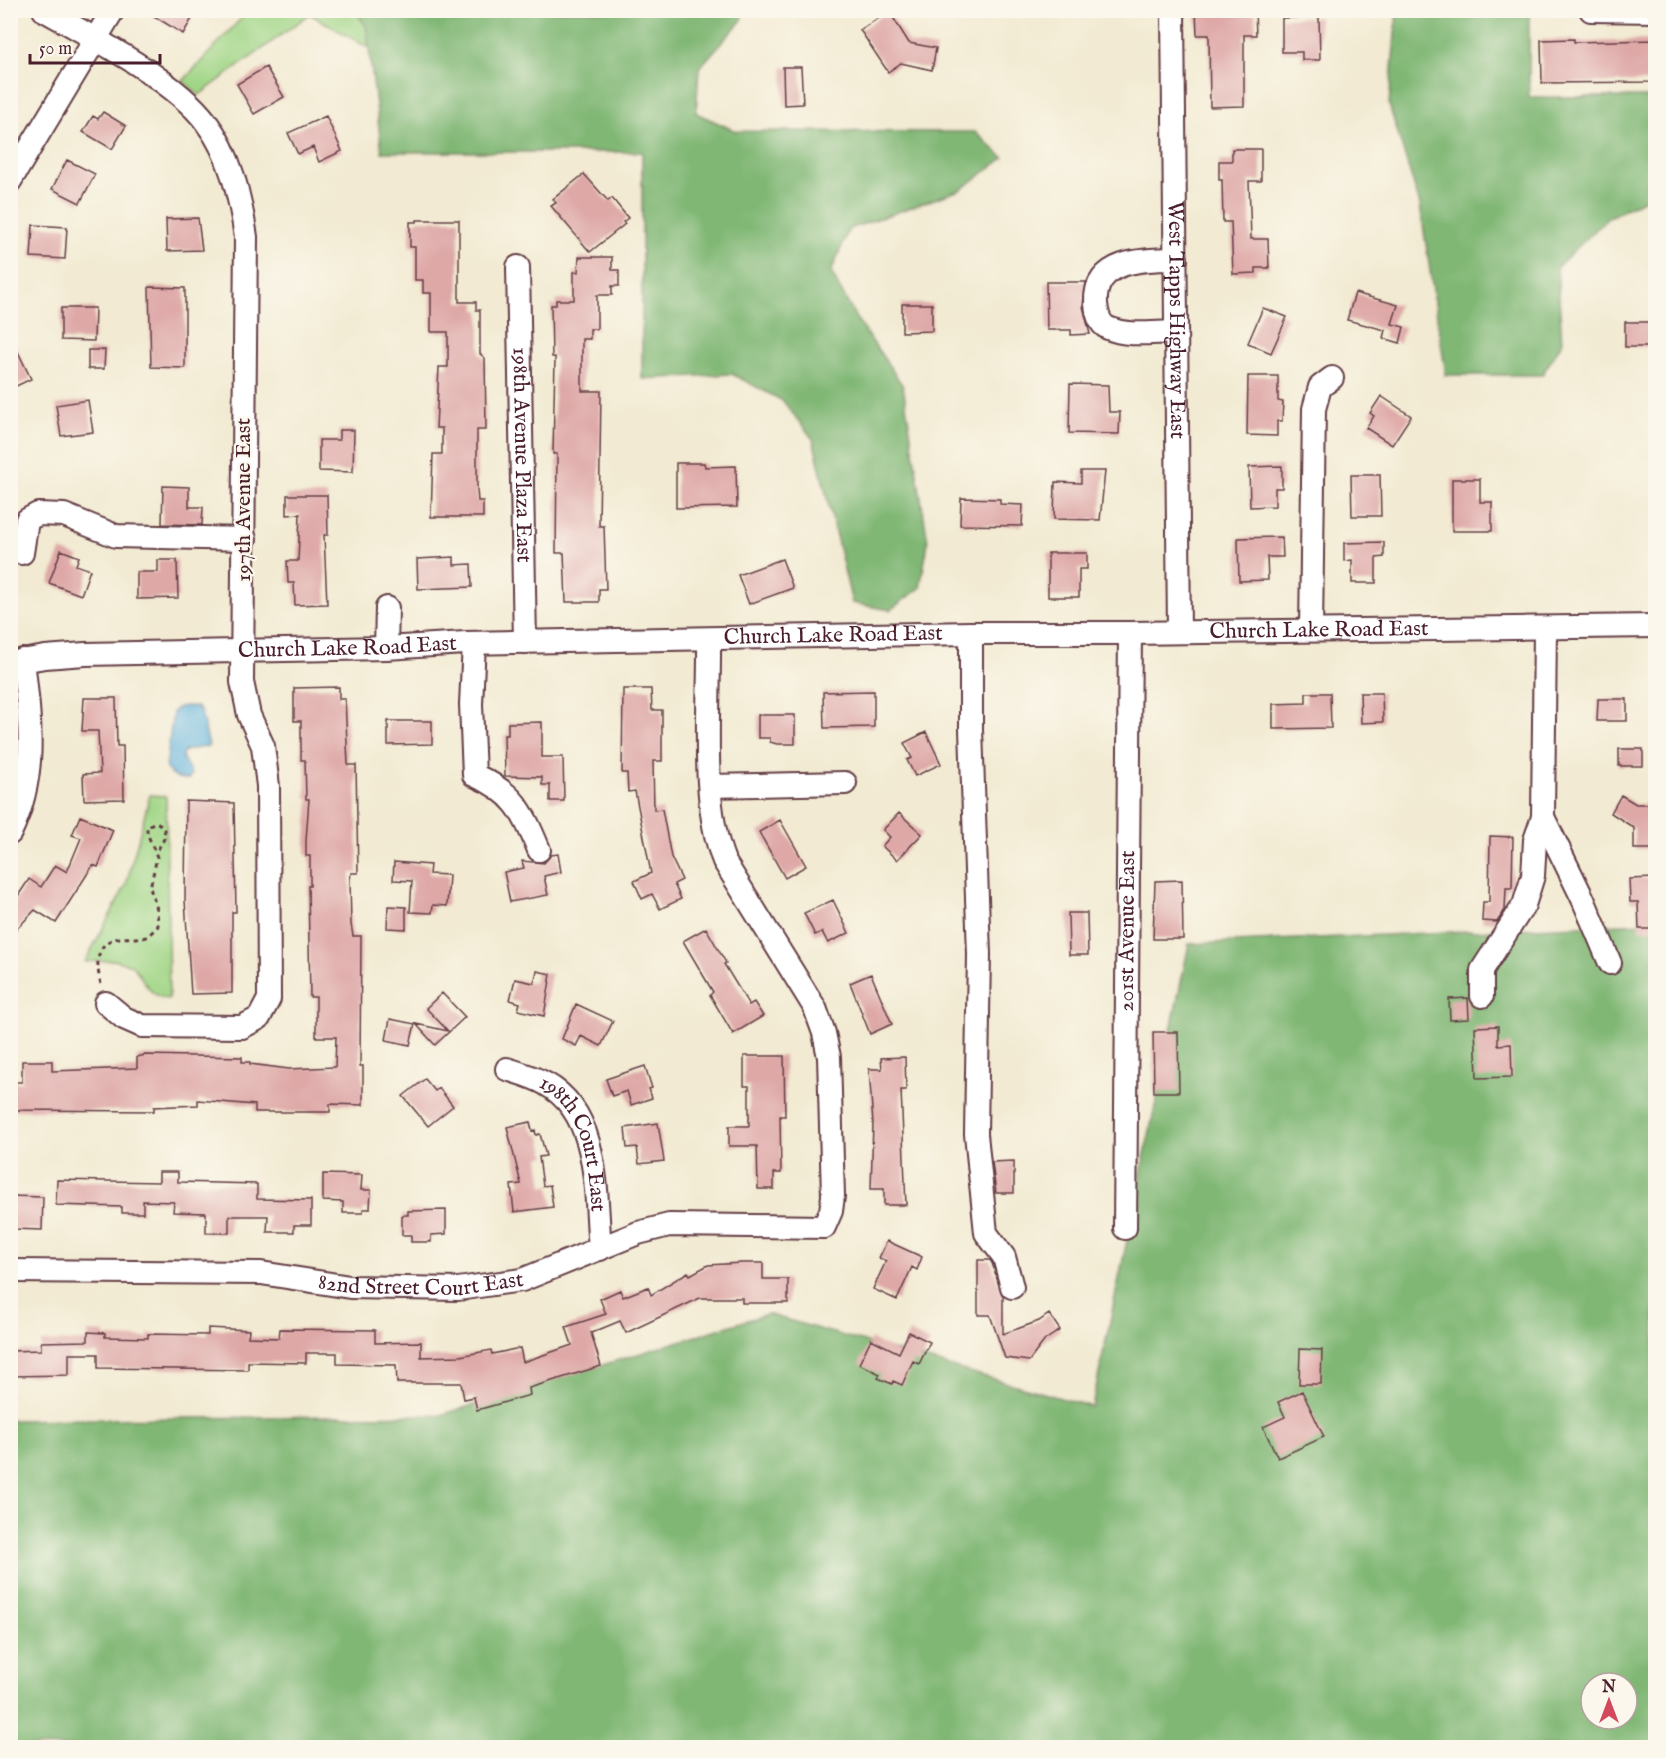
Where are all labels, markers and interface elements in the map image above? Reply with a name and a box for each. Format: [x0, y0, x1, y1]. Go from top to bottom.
scale bar [30, 27, 160, 65]
text: 50 m [39, 38, 72, 61]
street label: West Tapps Highway East [1161, 201, 1191, 440]
street label: 198th Avenue Plaza East [506, 347, 538, 563]
street label: 197th Avenue East [230, 417, 258, 582]
street label: Church Lake Road East [1209, 615, 1429, 646]
street label: Church Lake Road East [723, 620, 943, 652]
street label: Church Lake Road East [238, 630, 458, 665]
street label: 201st Avenue East [1113, 850, 1142, 1012]
street label: 198th Court East [534, 1069, 612, 1213]
street label: 82nd Street Court East [316, 1266, 526, 1303]
north arrow [1579, 1671, 1639, 1731]
text: N [1601, 1678, 1616, 1698]

